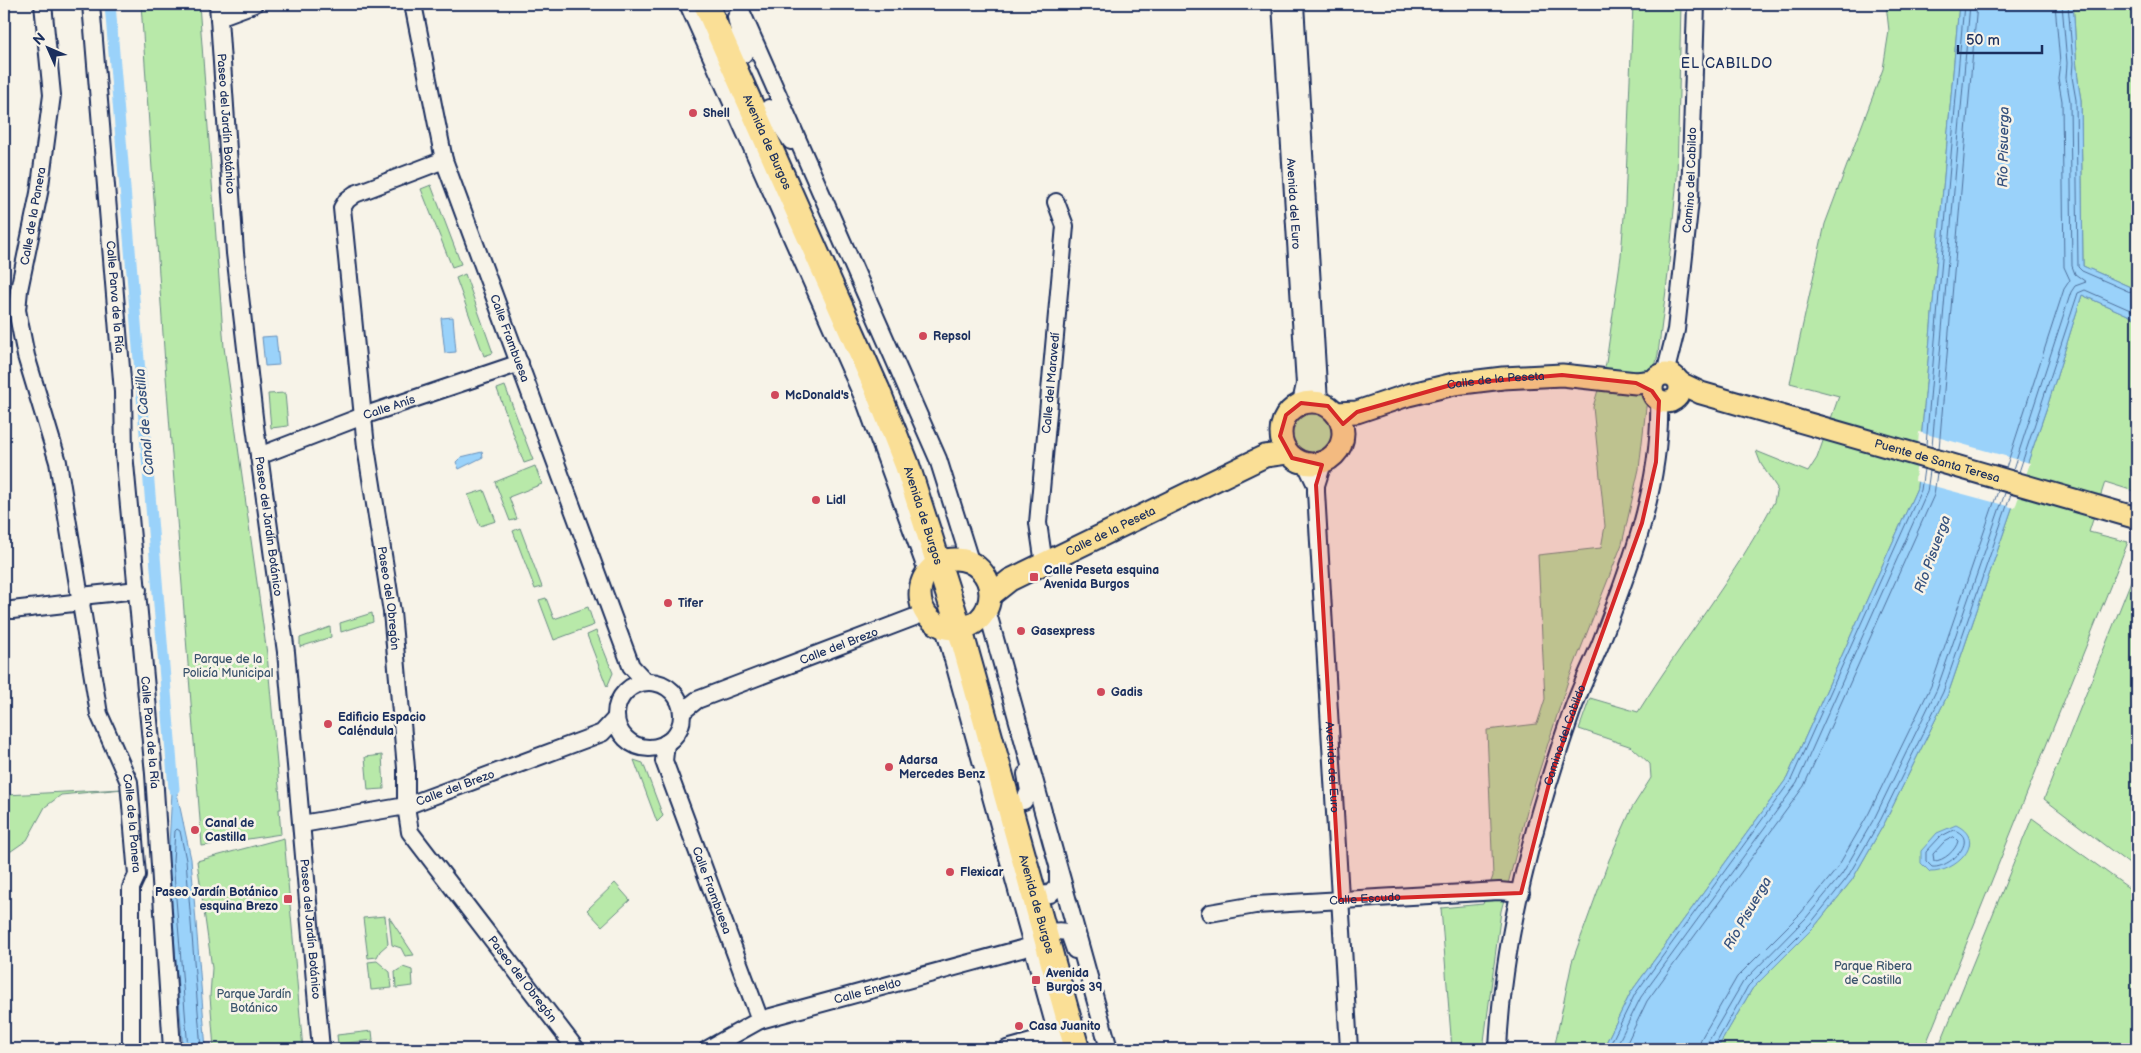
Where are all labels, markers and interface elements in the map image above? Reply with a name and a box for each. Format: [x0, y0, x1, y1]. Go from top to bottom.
north arrow [22, 22, 72, 72]
scale bar [1958, 22, 2042, 54]
text: N [29, 29, 49, 49]
text: 50 m [1966, 31, 2000, 50]
street label: Paseo del Jardín Botánico [213, 53, 238, 195]
district label: EL CABILDO [1681, 55, 1773, 72]
street label: Avenida de Burgos [739, 92, 794, 192]
place label: Shell [703, 106, 730, 121]
water label: Río Pisuerga [1994, 106, 2013, 188]
marker: Shell [687, 107, 699, 119]
street label: Camino del Cabildo [1679, 127, 1700, 234]
street label: Avenida del Euro [1283, 158, 1303, 250]
street label: Calle de la Panera [17, 166, 50, 266]
street label: Calle Parva de la Ría [103, 240, 127, 354]
street label: Calle Frambuesa [486, 292, 532, 384]
place label: Repsol [933, 329, 971, 344]
marker: Repsol [917, 330, 929, 342]
street label: Calle del Maravedí [1039, 332, 1063, 434]
water label: Canal de Castilla [131, 368, 158, 476]
street label: Calle de la Peseta [1445, 369, 1545, 393]
place label: McDonald's [785, 388, 849, 403]
marker: McDonald's [769, 389, 781, 401]
street label: Calle Anís [361, 392, 417, 423]
street label: Puente de Santa Teresa [1873, 436, 2002, 486]
street label: Paseo del Jardín Botánico [251, 456, 285, 597]
street label: Avenida de Burgos [900, 465, 945, 567]
place label: Lidl [826, 493, 846, 508]
marker: Lidl [810, 494, 822, 506]
street label: Calle de la Peseta [1063, 503, 1158, 560]
water label: Río Pisuerga [1911, 513, 1954, 595]
street label: Paseo del Obregón [374, 545, 402, 651]
place label: Calle Peseta esquina Avenida Burgos [1043, 563, 1159, 592]
marker: Calle Peseta esquina Avenida Burgos [1028, 571, 1040, 583]
place label: Tifer [678, 596, 703, 611]
marker: Tifer [662, 597, 674, 609]
place label: Gasexpress [1031, 624, 1095, 639]
street label: Calle del Brezo [798, 625, 881, 668]
marker: Gasexpress [1015, 625, 1027, 637]
park label: Parque de la Policía Municipal [183, 652, 273, 681]
street label: Calle Parva de la Ría [137, 676, 162, 789]
street label: Camino del Cabildo [1541, 682, 1590, 788]
place label: Gadis [1111, 685, 1143, 700]
marker: Gadis [1095, 686, 1107, 698]
place label: Edificio Espacio Caléndula [338, 710, 426, 739]
marker: Edificio Espacio Caléndula [322, 718, 334, 730]
street label: Avenida del Euro [1322, 721, 1342, 814]
place label: Adarsa Mercedes Benz [898, 753, 985, 782]
marker: Adarsa Mercedes Benz [883, 761, 895, 773]
street label: Calle del Brezo [414, 767, 497, 810]
street label: Calle de la Panera [118, 771, 144, 874]
place label: Canal de Castilla [205, 816, 254, 845]
marker: Canal de Castilla [189, 824, 201, 836]
street label: Calle Frambuesa [688, 845, 735, 937]
street label: Avenida de Burgos [1015, 853, 1057, 956]
street label: Paseo del Jardín Botánico [296, 858, 324, 1000]
place label: Flexicar [960, 865, 1004, 880]
marker: Flexicar [944, 866, 956, 878]
water label: Río Pisuerga [1720, 874, 1775, 953]
place label: Paseo Jardín Botánico esquina Brezo [155, 885, 278, 914]
street label: Calle Escudo [1329, 890, 1402, 909]
marker: Paseo Jardín Botánico esquina Brezo [282, 893, 294, 905]
street label: Paseo del Obregón [484, 933, 560, 1026]
park label: Parque Ribera de Castilla [1834, 959, 1912, 988]
place label: Avenida Burgos 39 [1045, 966, 1103, 995]
marker: Avenida Burgos 39 [1030, 974, 1042, 986]
street label: Calle Eneldo [832, 975, 903, 1008]
park label: Parque Jardín Botánico [217, 987, 292, 1016]
place label: Casa Juanito [1029, 1019, 1101, 1034]
marker: Casa Juanito [1013, 1020, 1025, 1032]

